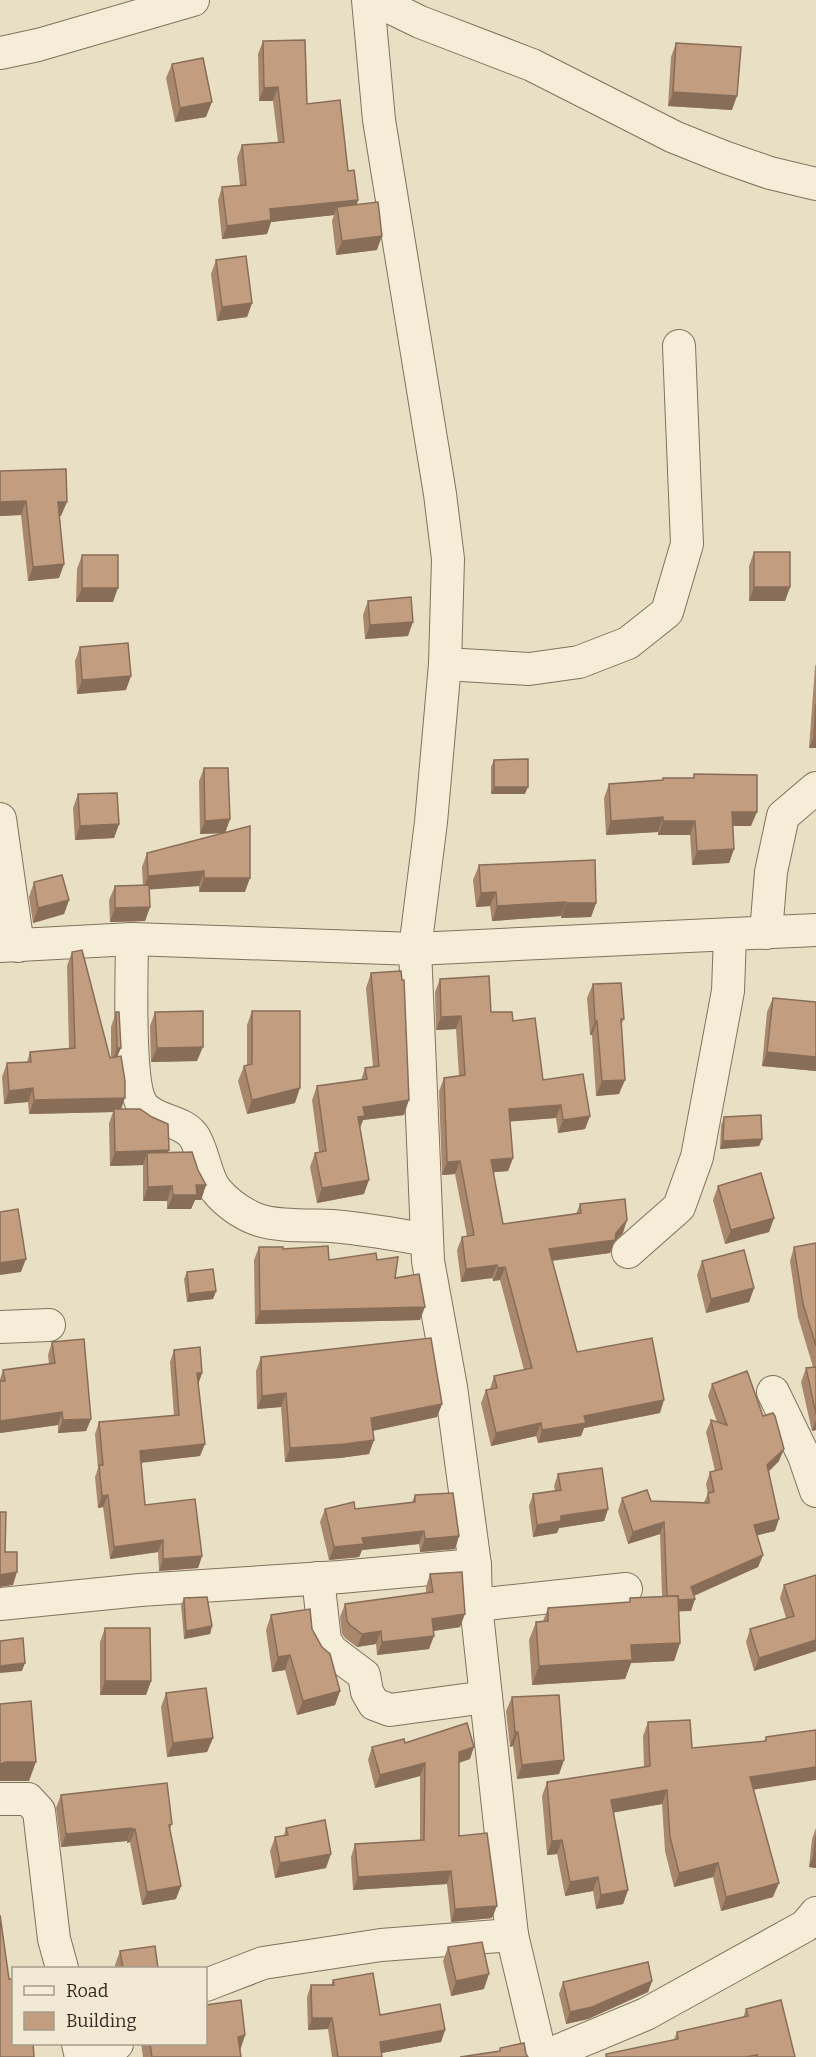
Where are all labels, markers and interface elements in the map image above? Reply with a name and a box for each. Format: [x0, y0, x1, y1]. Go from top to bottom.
legend [12, 1967, 207, 2045]
text: Road [66, 1980, 109, 2002]
text: Building [66, 2010, 137, 2032]

